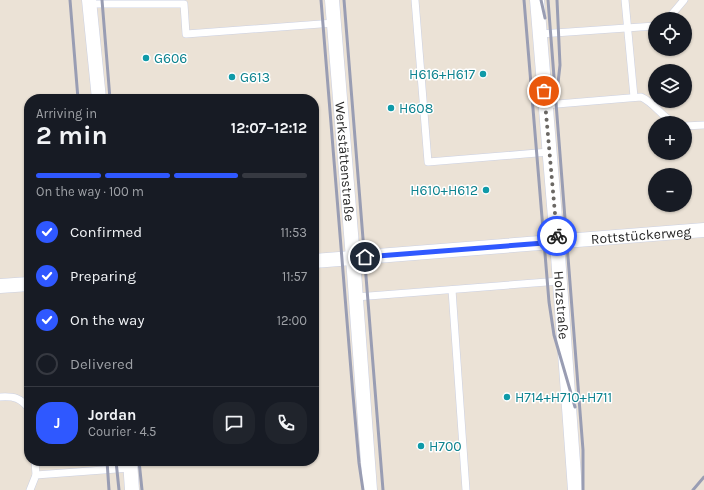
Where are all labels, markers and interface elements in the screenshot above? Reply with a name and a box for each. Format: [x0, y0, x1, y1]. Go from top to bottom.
map controls [648, 12, 692, 212]
button: locate [648, 12, 692, 56]
place label: G606 [154, 50, 187, 67]
marker: G606 [141, 53, 151, 63]
button: layers [648, 64, 692, 108]
place label: H616+H617 [409, 66, 475, 83]
place label: G613 [240, 69, 270, 86]
marker: H616+H617 [478, 69, 488, 79]
marker: G613 [227, 72, 237, 82]
pin [527, 74, 561, 108]
icon: bag [533, 80, 555, 102]
place label: H608 [399, 100, 433, 117]
street label: Werkstättenstraße [331, 101, 358, 222]
marker: H608 [386, 103, 396, 113]
text: Arriving in [36, 106, 97, 121]
button: + [648, 116, 692, 160]
text: 12:07–12:12 [231, 119, 307, 137]
text: 2 min [36, 120, 108, 151]
button: − [648, 168, 692, 212]
place label: H610+H612 [410, 182, 478, 199]
text: On the way · 100 m [36, 184, 144, 199]
marker: H610+H612 [481, 185, 491, 195]
courier [537, 216, 577, 256]
icon: check [36, 221, 58, 243]
text: Confirmed [70, 223, 142, 241]
street label: Rottstückerweg [590, 223, 692, 248]
text: 11:53 [280, 225, 307, 240]
icon: bike [546, 225, 568, 247]
pin [348, 240, 382, 274]
icon: home [354, 246, 376, 268]
icon: check [36, 265, 58, 287]
text: Preparing [70, 267, 136, 285]
text: 11:57 [282, 269, 307, 284]
street label: Holzstraße [550, 270, 572, 340]
icon: check [36, 309, 58, 331]
text: On the way [70, 311, 144, 329]
text: 12:00 [277, 313, 307, 328]
text: Delivered [70, 355, 134, 373]
place label: H714+H710+H711 [515, 389, 612, 406]
marker: H714+H710+H711 [502, 392, 512, 402]
button: chat [213, 402, 255, 444]
button: phone [265, 402, 307, 444]
text: Jordan [88, 406, 136, 424]
text: J [54, 414, 60, 432]
text: Courier · 4.5 [88, 424, 156, 439]
place label: H700 [429, 438, 462, 455]
marker: H700 [416, 441, 426, 451]

